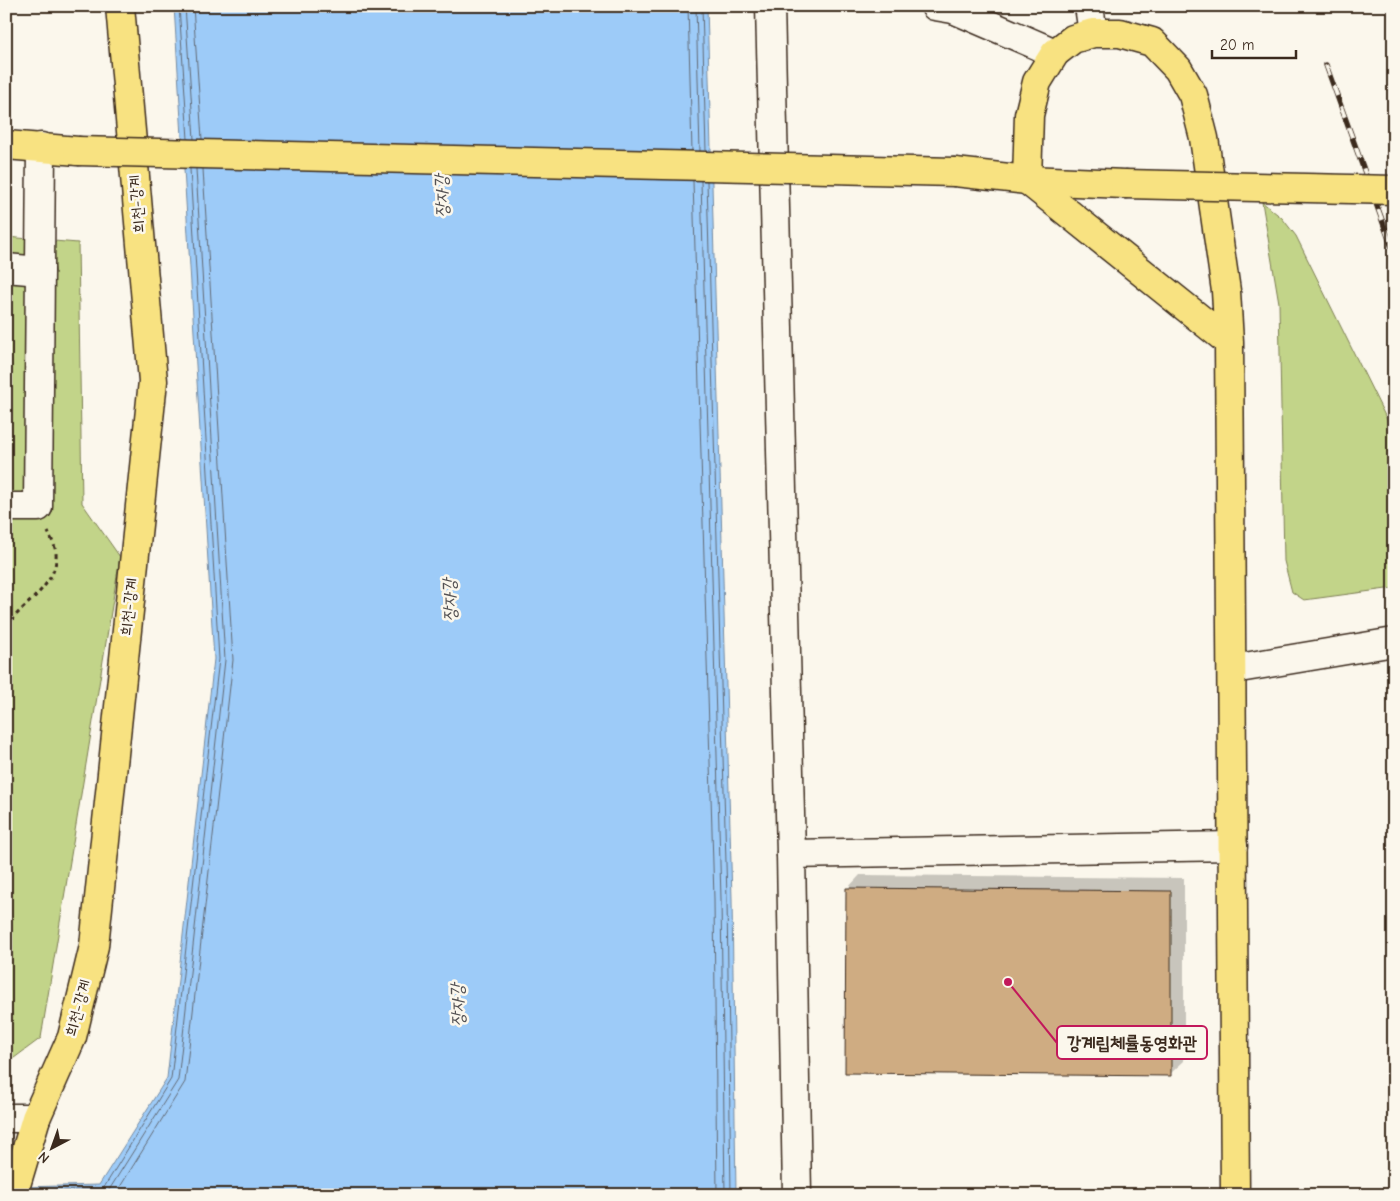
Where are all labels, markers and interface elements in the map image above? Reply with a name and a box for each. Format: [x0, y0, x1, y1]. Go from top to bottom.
scale bar [1212, 28, 1296, 60]
text: 20 m [1220, 36, 1254, 54]
water label: 장자강 [431, 172, 453, 218]
street label: 희천-강계 [126, 174, 148, 234]
water label: 장자강 [439, 576, 461, 622]
street label: 희천-강계 [117, 577, 141, 637]
street label: 희천-강계 [62, 978, 94, 1038]
water label: 장자강 [447, 981, 469, 1027]
callout: 강계립체률동영화관 [1057, 1026, 1207, 1059]
text: 강계립체률동영화관 [1067, 1033, 1198, 1054]
north arrow [28, 1124, 78, 1174]
text: N [35, 1148, 53, 1167]

